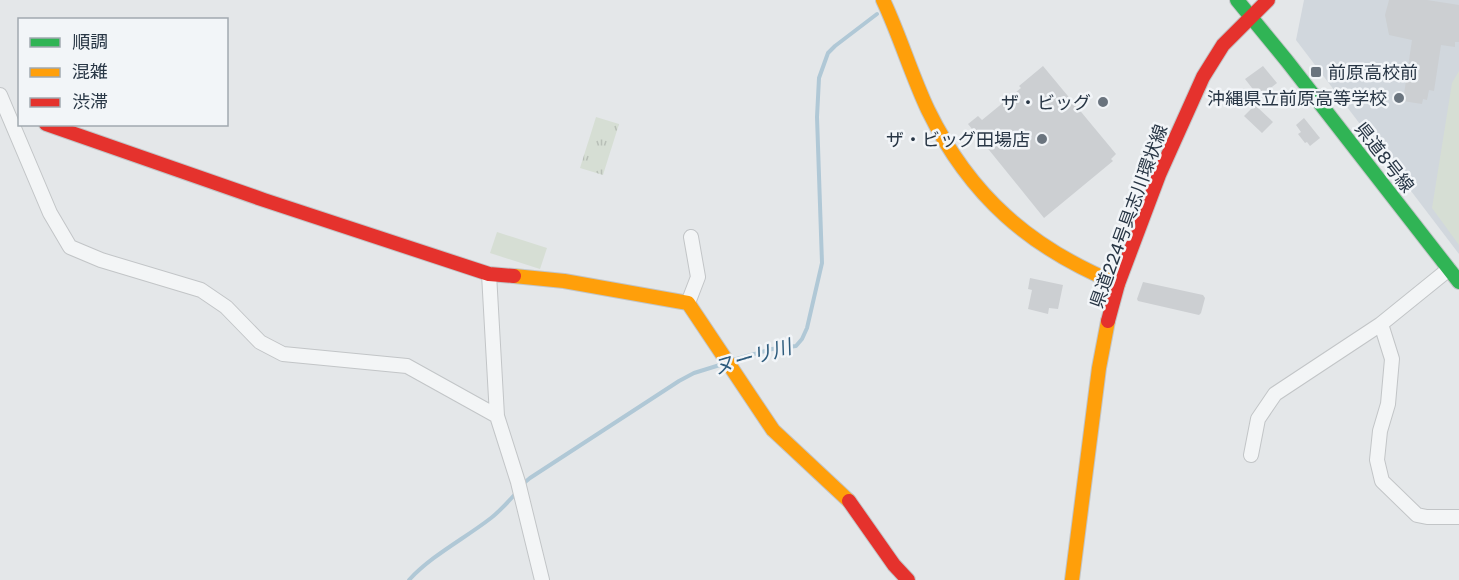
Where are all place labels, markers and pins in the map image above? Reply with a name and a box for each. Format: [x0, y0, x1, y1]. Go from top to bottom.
place label: 前原高校前 [1328, 61, 1418, 83]
marker: 前原高校前 [1309, 65, 1323, 79]
place label: 沖縄県立前原高等学校 [1207, 87, 1387, 109]
place label: ザ・ビッグ [1001, 91, 1091, 113]
marker: 沖縄県立前原高等学校 [1392, 91, 1406, 105]
marker: ザ・ビッグ [1096, 95, 1110, 109]
place label: ザ・ビッグ田場店 [886, 128, 1030, 150]
marker: ザ・ビッグ田場店 [1035, 132, 1049, 146]

